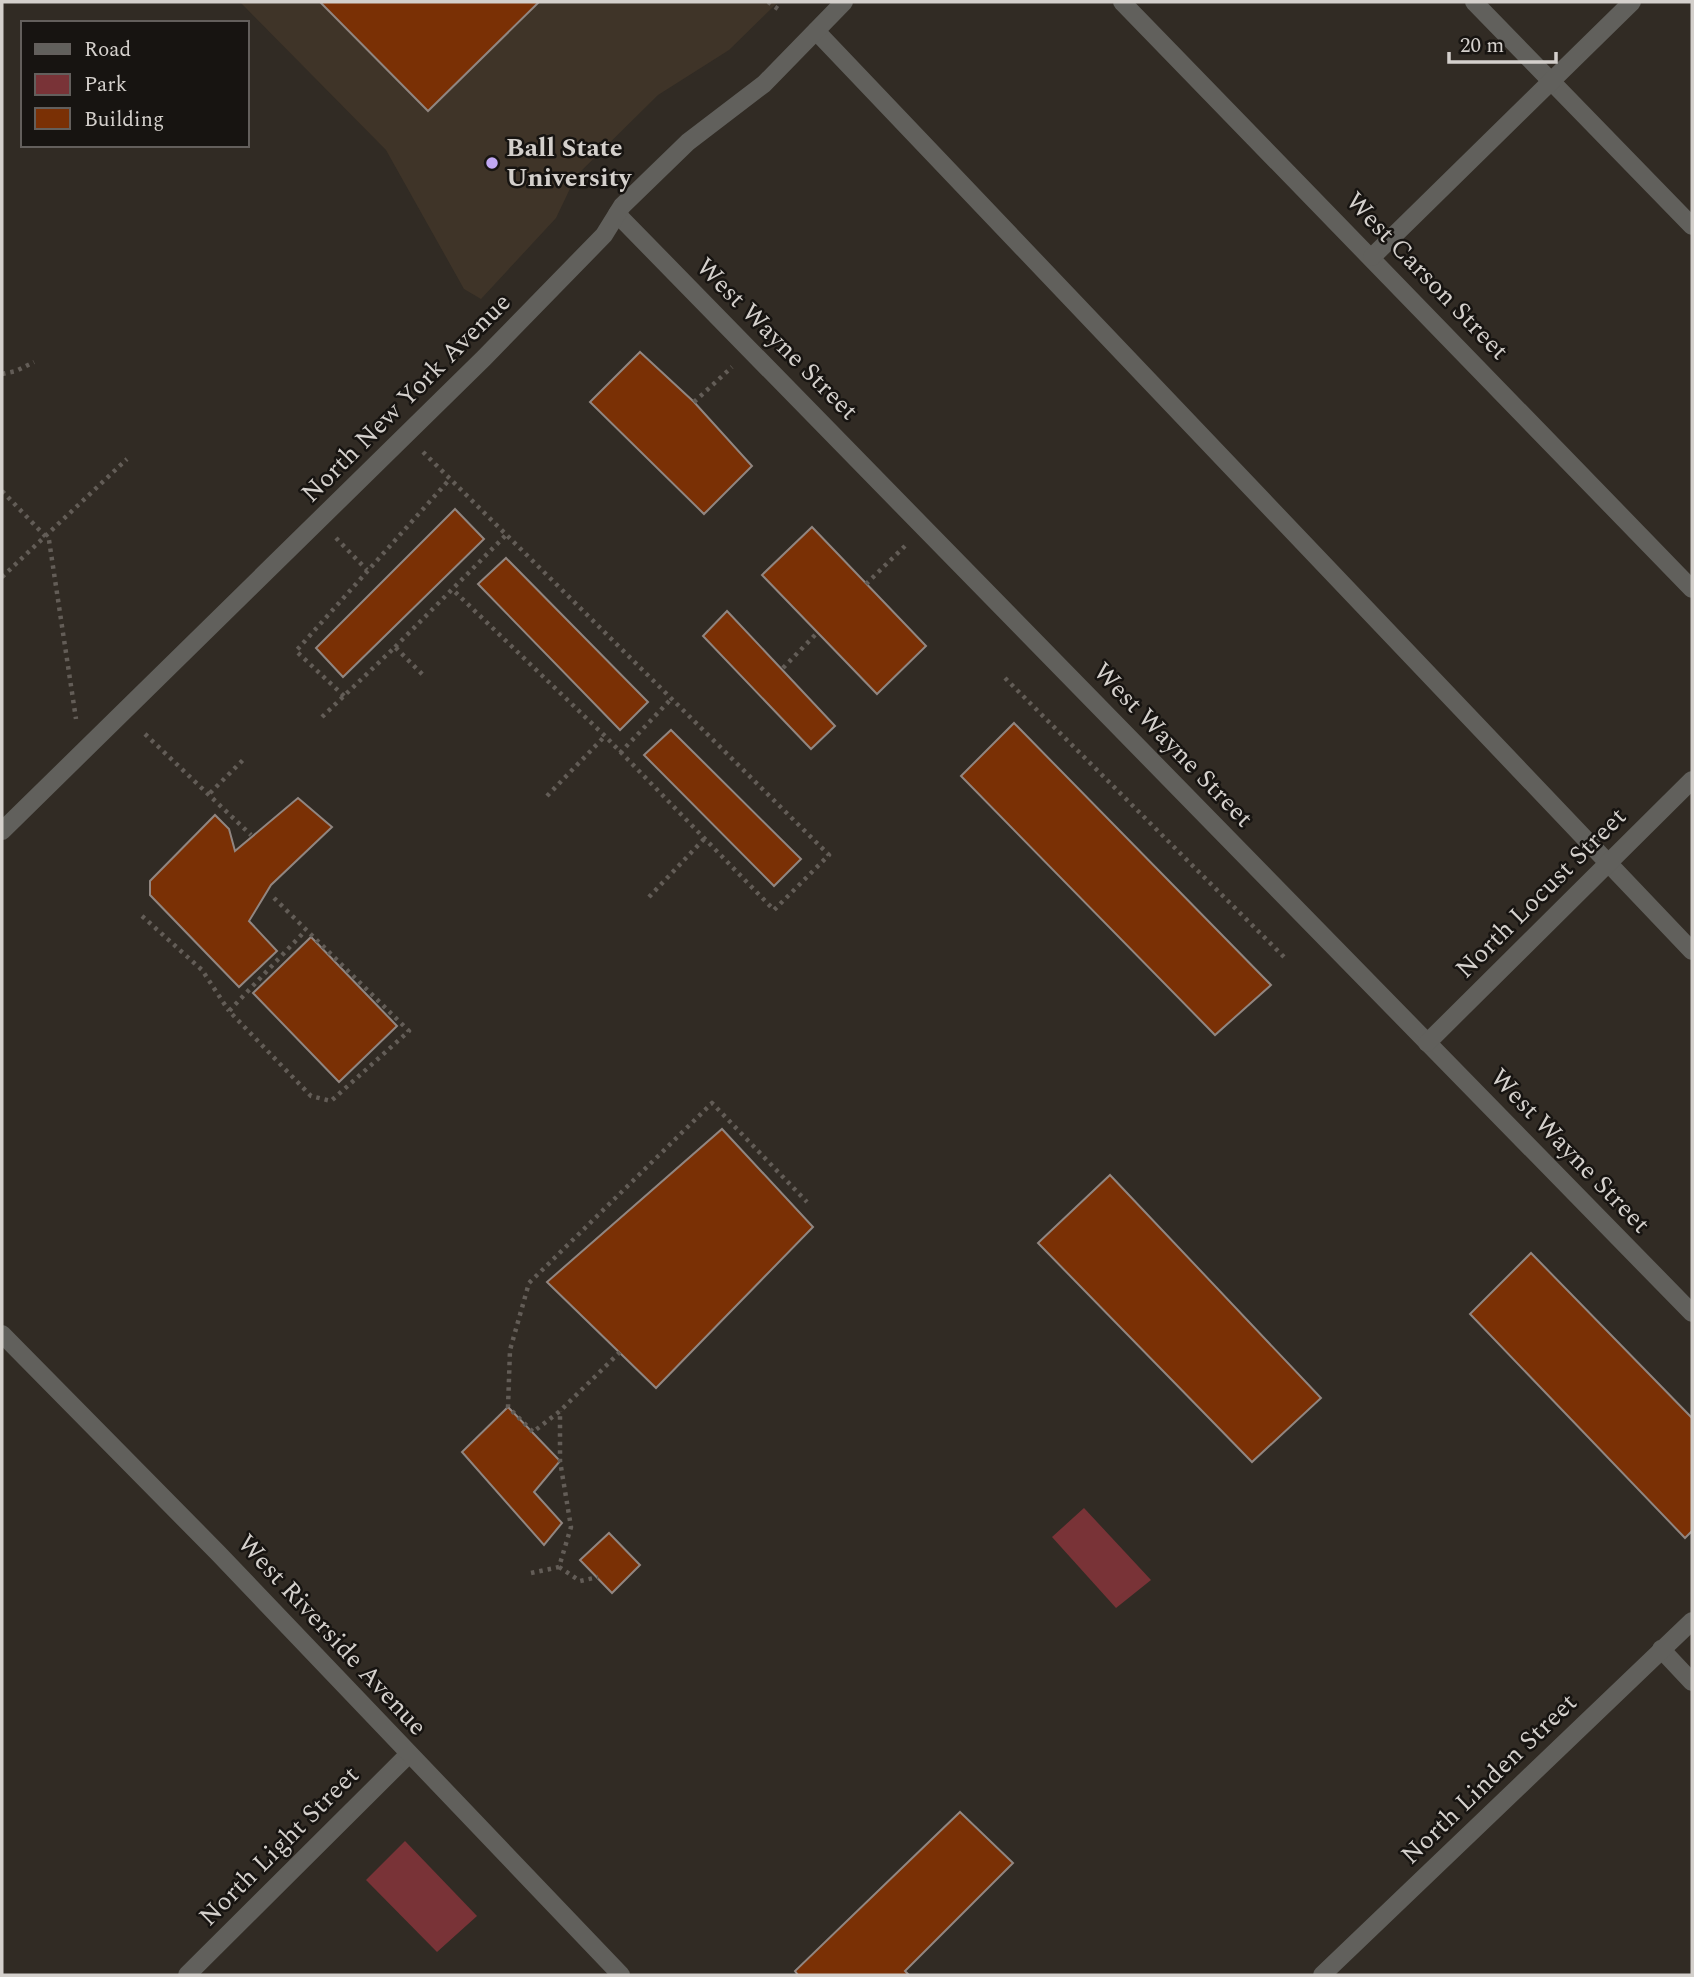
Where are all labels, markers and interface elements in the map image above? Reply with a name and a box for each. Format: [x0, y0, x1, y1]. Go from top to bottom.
legend [21, 21, 248, 147]
scale bar [1449, 21, 1556, 65]
text: 20 m [1460, 30, 1504, 62]
text: Road [84, 34, 131, 66]
text: Park [84, 69, 128, 101]
text: Building [84, 104, 164, 136]
place label: Ball State University [506, 128, 633, 198]
marker: Ball State University [484, 155, 500, 171]
street label: West Carson Street [1336, 183, 1518, 369]
street label: West Wayne Street [686, 248, 868, 430]
street label: North New York Avenue [292, 284, 520, 512]
street label: West Wayne Street [1083, 653, 1263, 837]
street label: North Locust Street [1446, 798, 1636, 988]
street label: West Wayne Street [1480, 1059, 1660, 1243]
street label: West Riverside Avenue [227, 1525, 437, 1745]
street label: North Linden Street [1391, 1684, 1587, 1874]
street label: North Light Street [189, 1756, 369, 1936]

